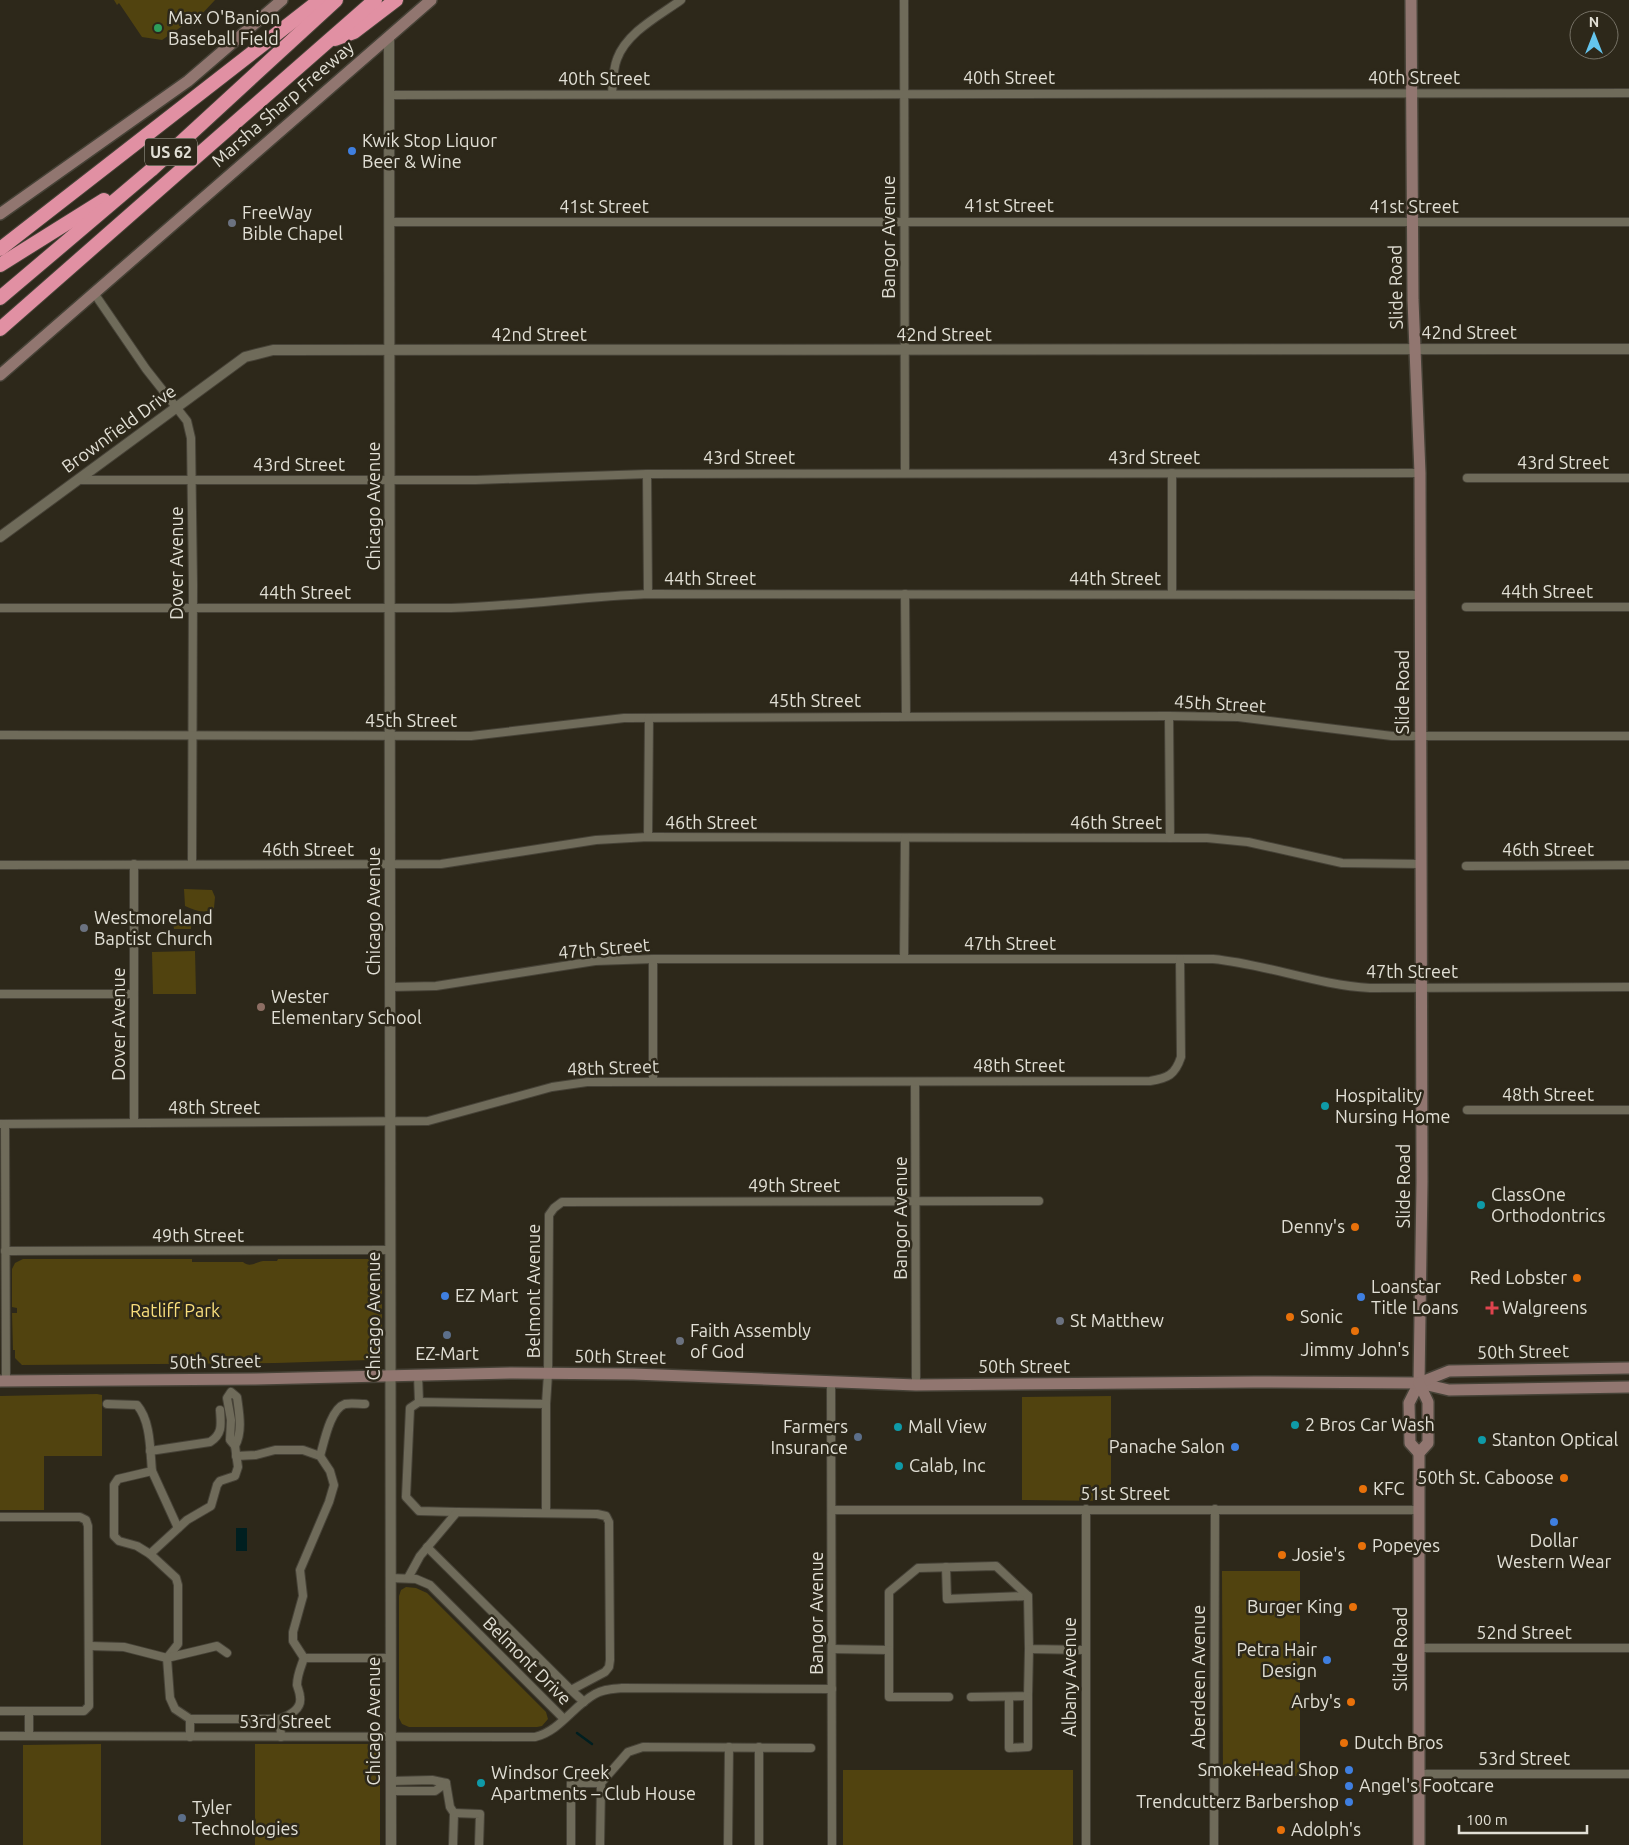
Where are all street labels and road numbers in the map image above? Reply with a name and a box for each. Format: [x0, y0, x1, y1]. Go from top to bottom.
street label: Marsha Sharp Freeway [207, 36, 358, 170]
street label: 40th Street [963, 67, 1055, 87]
street label: 40th Street [1368, 67, 1460, 87]
street label: 40th Street [558, 68, 650, 88]
road number: US 62 [145, 138, 197, 166]
street label: Bangor Avenue [878, 175, 898, 299]
street label: 41st Street [964, 195, 1054, 215]
street label: 41st Street [559, 196, 649, 216]
street label: 41st Street [1369, 196, 1459, 216]
street label: Slide Road [1384, 245, 1406, 329]
street label: 42nd Street [1421, 322, 1517, 342]
street label: 42nd Street [491, 324, 587, 344]
street label: 42nd Street [896, 324, 992, 344]
street label: Brownfield Drive [57, 380, 179, 476]
street label: Chicago Avenue [363, 442, 383, 570]
street label: 43rd Street [703, 447, 795, 467]
street label: 43rd Street [1108, 447, 1200, 467]
street label: 43rd Street [1517, 452, 1609, 472]
street label: 43rd Street [253, 454, 345, 474]
street label: Dover Avenue [166, 506, 186, 620]
street label: 44th Street [664, 568, 756, 588]
street label: 44th Street [1069, 568, 1161, 588]
street label: 44th Street [1501, 581, 1593, 601]
street label: 44th Street [259, 582, 351, 602]
street label: Slide Road [1392, 650, 1412, 734]
street label: 45th Street [769, 690, 861, 710]
street label: 45th Street [1174, 691, 1267, 715]
street label: 45th Street [365, 710, 457, 730]
street label: 46th Street [665, 812, 757, 832]
street label: 46th Street [1070, 812, 1162, 832]
street label: 46th Street [262, 839, 354, 859]
street label: 46th Street [1502, 839, 1594, 859]
street label: Chicago Avenue [363, 847, 383, 975]
street label: 47th Street [964, 933, 1056, 953]
street label: 47th Street [557, 934, 651, 962]
street label: 47th Street [1366, 961, 1458, 981]
street label: Dover Avenue [108, 967, 128, 1081]
street label: 48th Street [567, 1055, 659, 1079]
street label: 48th Street [973, 1055, 1065, 1075]
street label: 48th Street [1502, 1084, 1594, 1104]
street label: 48th Street [168, 1097, 260, 1117]
street label: Slide Road [1393, 1144, 1413, 1228]
street label: Bangor Avenue [890, 1156, 910, 1280]
street label: 49th Street [748, 1175, 840, 1195]
street label: Belmont Avenue [523, 1224, 543, 1358]
street label: 49th Street [152, 1225, 244, 1245]
street label: Chicago Avenue [363, 1252, 383, 1380]
street label: 50th Street [1477, 1340, 1569, 1362]
street label: 50th Street [574, 1345, 666, 1367]
street label: 50th Street [169, 1350, 261, 1372]
street label: 50th Street [978, 1356, 1070, 1376]
street label: 51st Street [1080, 1483, 1170, 1503]
street label: Bangor Avenue [806, 1551, 826, 1675]
street label: Aberdeen Avenue [1188, 1605, 1208, 1749]
street label: Slide Road [1390, 1607, 1410, 1691]
street label: Belmont Drive [480, 1612, 576, 1708]
street label: Albany Avenue [1059, 1617, 1079, 1737]
street label: 52nd Street [1476, 1622, 1572, 1642]
street label: Chicago Avenue [363, 1657, 383, 1785]
street label: 53rd Street [239, 1711, 331, 1731]
street label: 53rd Street [1478, 1748, 1570, 1768]

